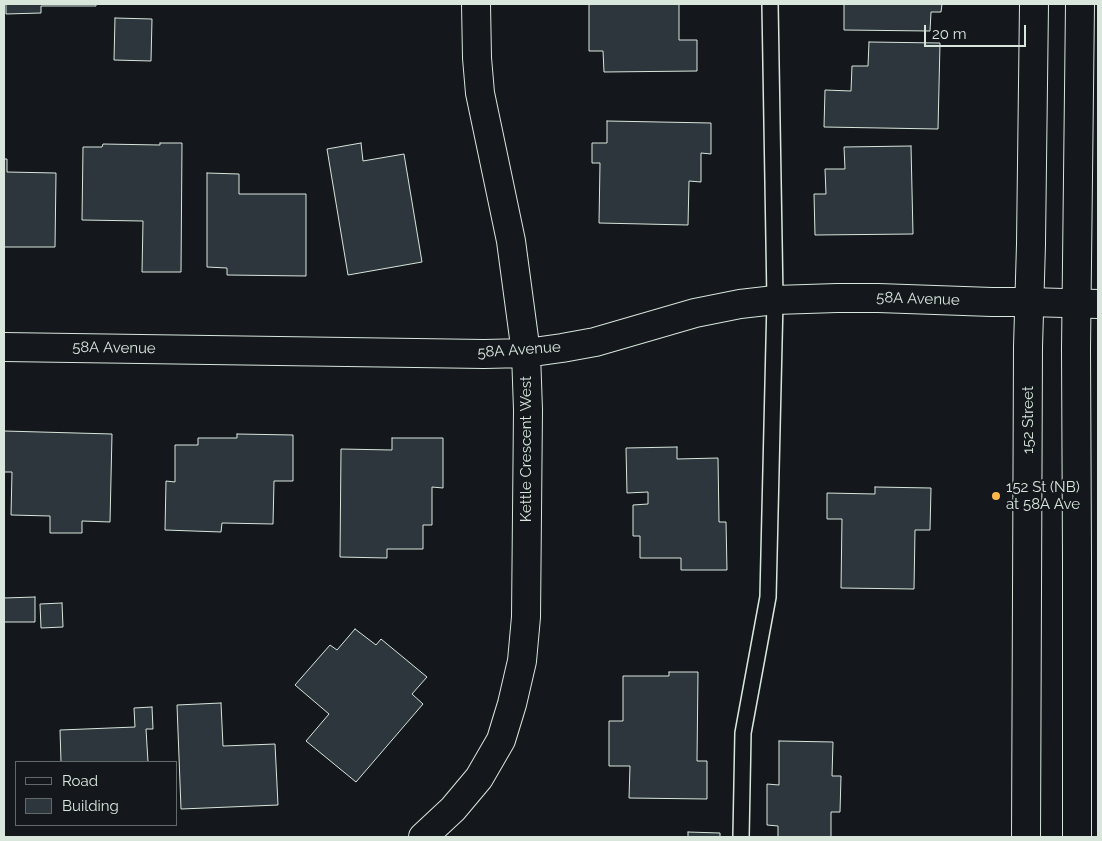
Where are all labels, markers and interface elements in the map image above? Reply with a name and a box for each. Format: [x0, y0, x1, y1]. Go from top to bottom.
scale bar [927, 15, 1030, 47]
text: 20 m [932, 25, 967, 43]
street label: 58A Avenue [876, 289, 960, 309]
street label: 58A Avenue [72, 338, 156, 358]
street label: 58A Avenue [477, 338, 561, 362]
street label: Kettle Crescent West [517, 376, 535, 522]
street label: 152 Street [1019, 386, 1037, 454]
place label: 152 St (NB) at 58A Ave [1006, 478, 1080, 513]
marker: 152 St (NB) at 58A Ave [990, 490, 1002, 502]
legend [15, 761, 178, 826]
text: Road [62, 772, 98, 790]
text: Building [62, 797, 119, 815]

